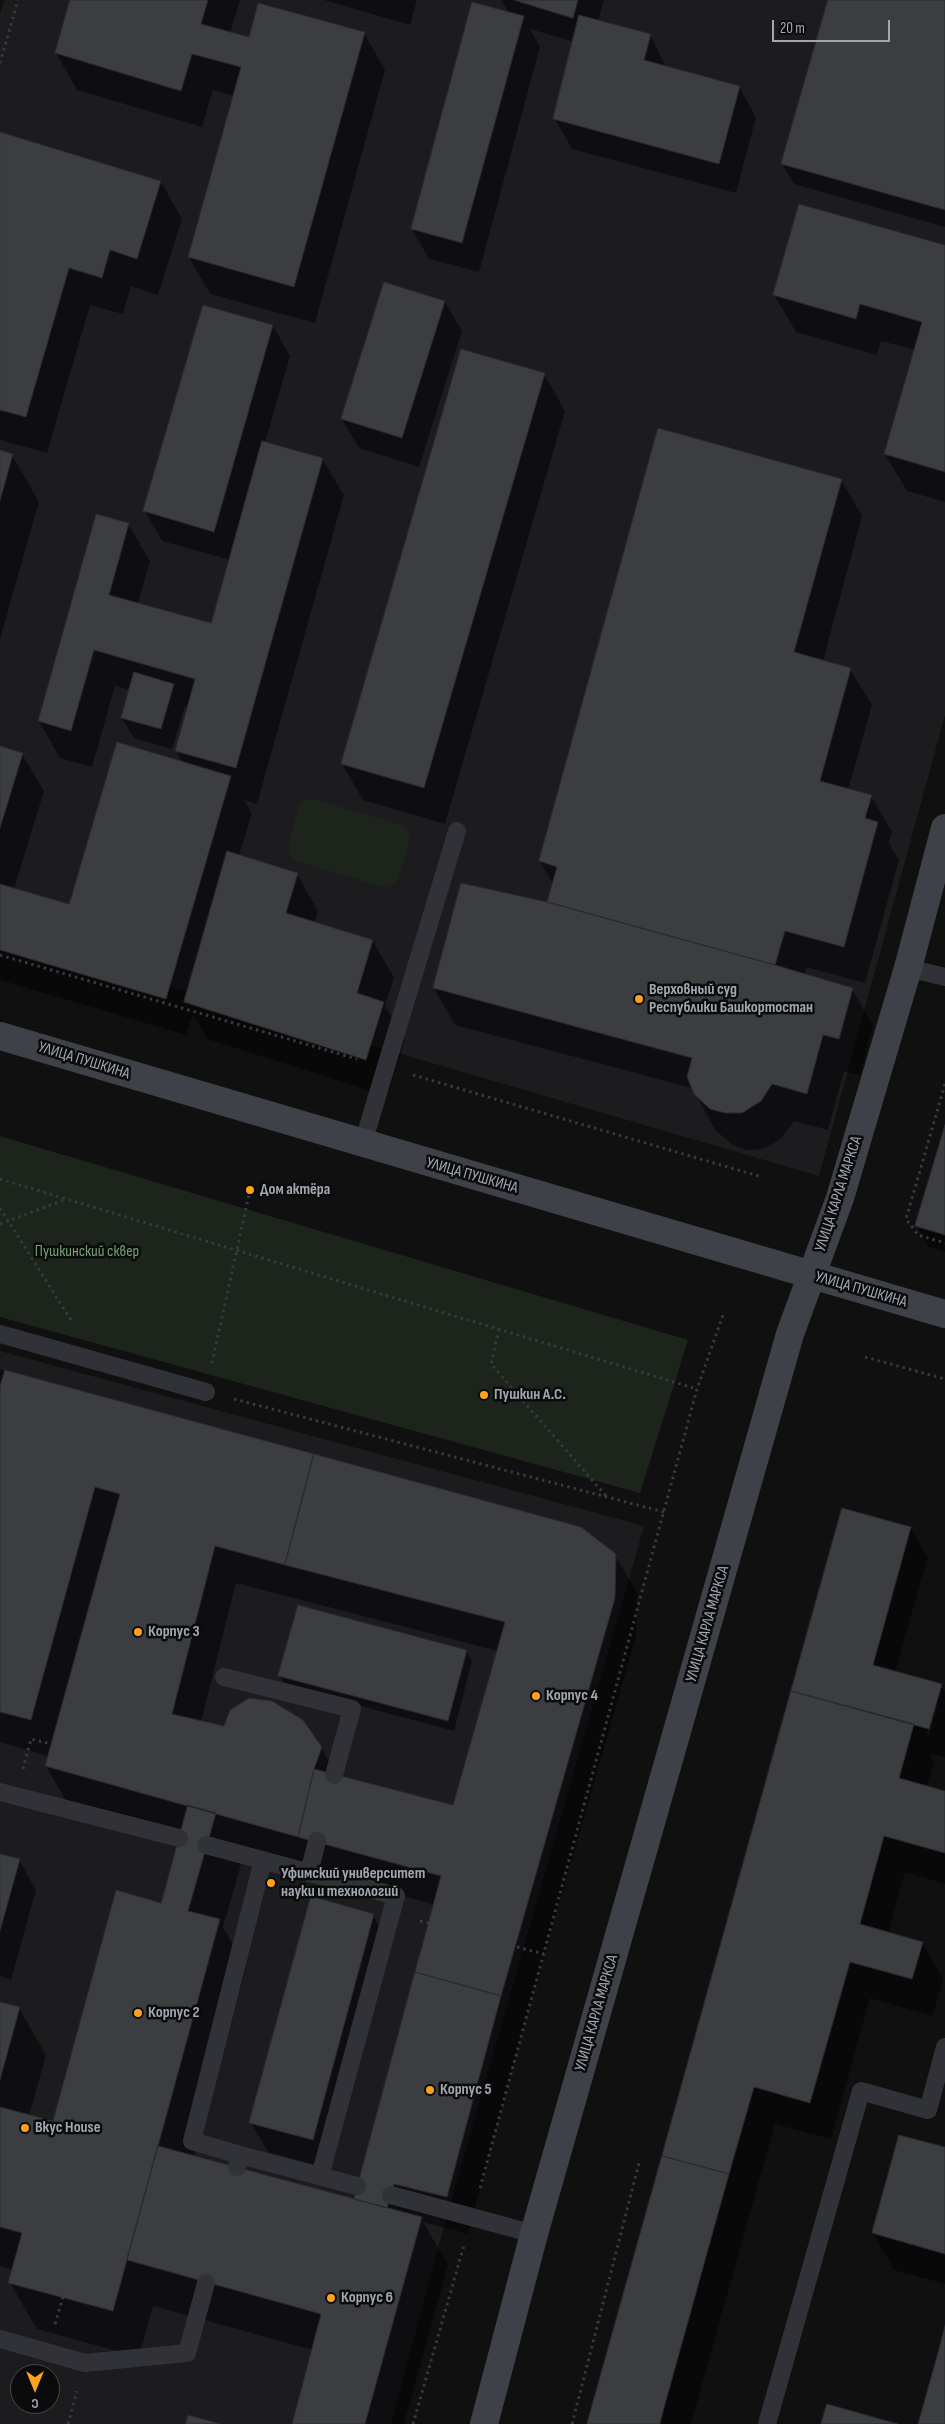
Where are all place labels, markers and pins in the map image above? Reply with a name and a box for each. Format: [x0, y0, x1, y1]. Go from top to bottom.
place label: Верховный суд Республики Башкортостан [649, 980, 813, 1018]
marker: Верховный суд Республики Башкортостан [633, 993, 645, 1005]
place label: Дом актёра [260, 1180, 330, 1200]
marker: Дом актёра [244, 1184, 256, 1196]
place label: Пушкин А.С. [494, 1385, 566, 1405]
marker: Пушкин А.С. [478, 1389, 490, 1401]
place label: Корпус 3 [148, 1622, 200, 1642]
marker: Корпус 3 [132, 1626, 144, 1638]
place label: Корпус 4 [546, 1686, 598, 1706]
marker: Корпус 4 [530, 1690, 542, 1702]
place label: Уфимский университет науки и технологий [281, 1864, 425, 1902]
marker: Уфимский университет науки и технологий [265, 1877, 277, 1889]
place label: Корпус 2 [148, 2003, 199, 2023]
marker: Корпус 2 [132, 2007, 144, 2019]
place label: Корпус 5 [440, 2080, 491, 2100]
marker: Корпус 5 [424, 2084, 436, 2096]
place label: Вкус House [35, 2118, 101, 2138]
marker: Вкус House [19, 2122, 31, 2134]
place label: Корпус 6 [341, 2288, 393, 2308]
marker: Корпус 6 [325, 2292, 337, 2304]

